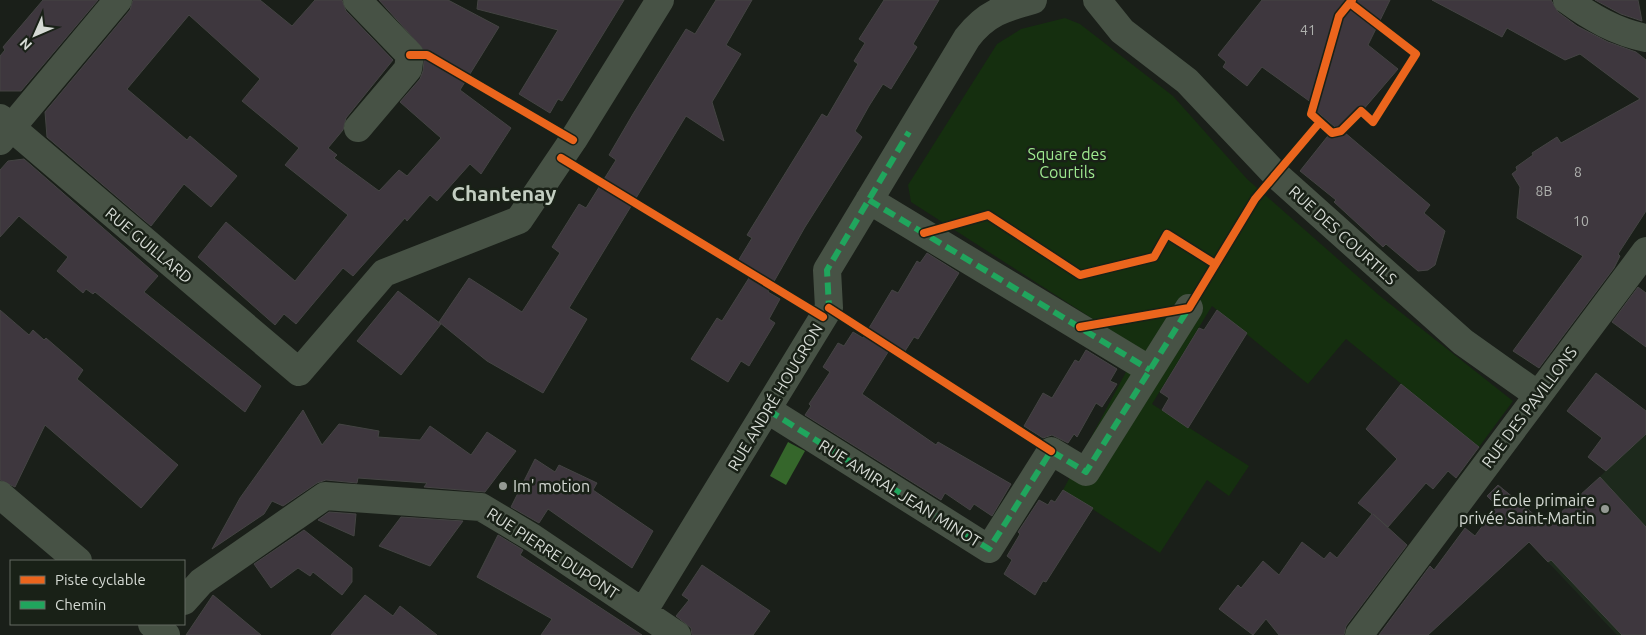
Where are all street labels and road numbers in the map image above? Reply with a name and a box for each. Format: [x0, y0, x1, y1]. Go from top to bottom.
street label: RUE DES COURTILS [1285, 182, 1401, 288]
street label: RUE GUILLARD [102, 204, 196, 286]
street label: RUE ANDRÉ HOUGRON [722, 319, 826, 474]
street label: RUE DES PAVILLONS [1478, 343, 1580, 471]
street label: RUE AMIRAL JEAN MINOT [816, 436, 984, 550]
street label: RUE PIERRE DUPONT [484, 504, 622, 602]

